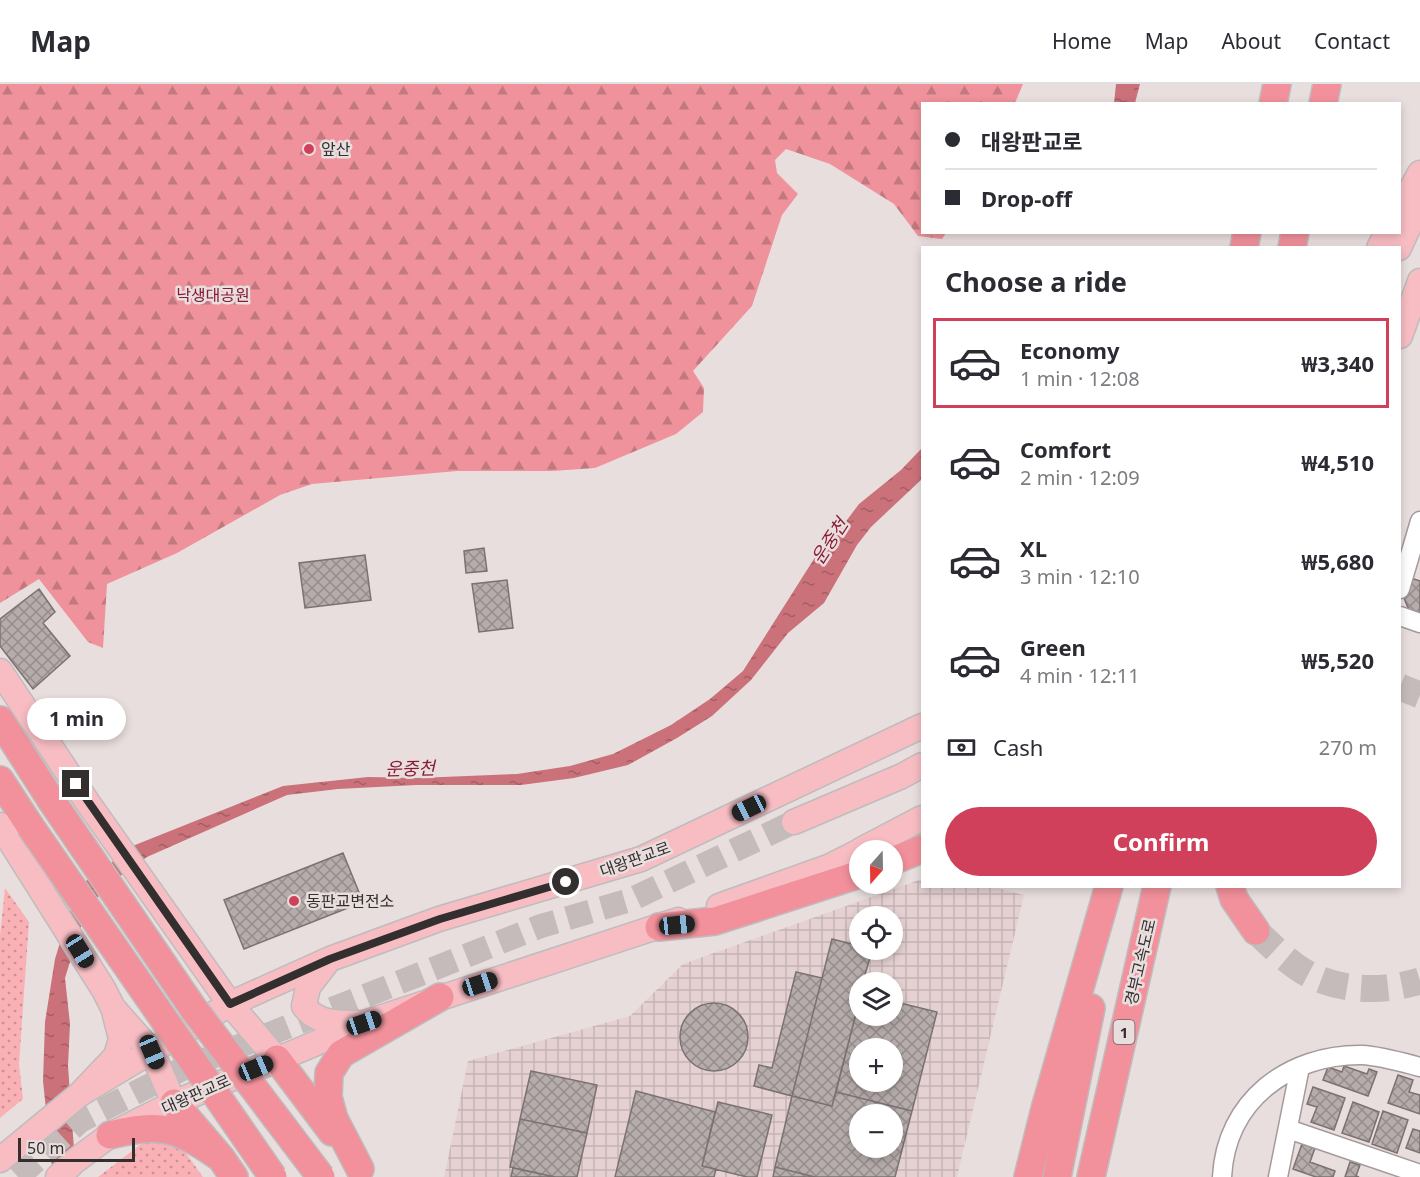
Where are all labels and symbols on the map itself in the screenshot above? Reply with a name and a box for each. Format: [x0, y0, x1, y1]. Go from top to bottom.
place label: 앞산 [321, 138, 351, 160]
marker: 앞산 [302, 142, 316, 156]
park label: 낙생대공원 [176, 284, 250, 306]
water label: 운중천 [805, 512, 854, 568]
callout: 1 min [26, 697, 125, 739]
water label: 운중천 [385, 756, 437, 780]
route end [62, 770, 89, 797]
car [729, 792, 769, 824]
street label: 대왕판교로 [597, 836, 674, 882]
north arrow [849, 840, 903, 894]
route start [552, 868, 579, 895]
place label: 동판교변전소 [306, 890, 394, 912]
marker: 동판교변전소 [287, 894, 301, 908]
car [658, 914, 696, 936]
street label: 경부고속도로 [1119, 916, 1161, 1008]
car [63, 931, 97, 971]
car [460, 970, 500, 998]
car [344, 1009, 384, 1037]
road number: 1 [1114, 1020, 1134, 1044]
car [137, 1032, 167, 1072]
car [236, 1053, 276, 1083]
street label: 대왕판교로 [158, 1069, 234, 1119]
scale bar [18, 1135, 135, 1162]

